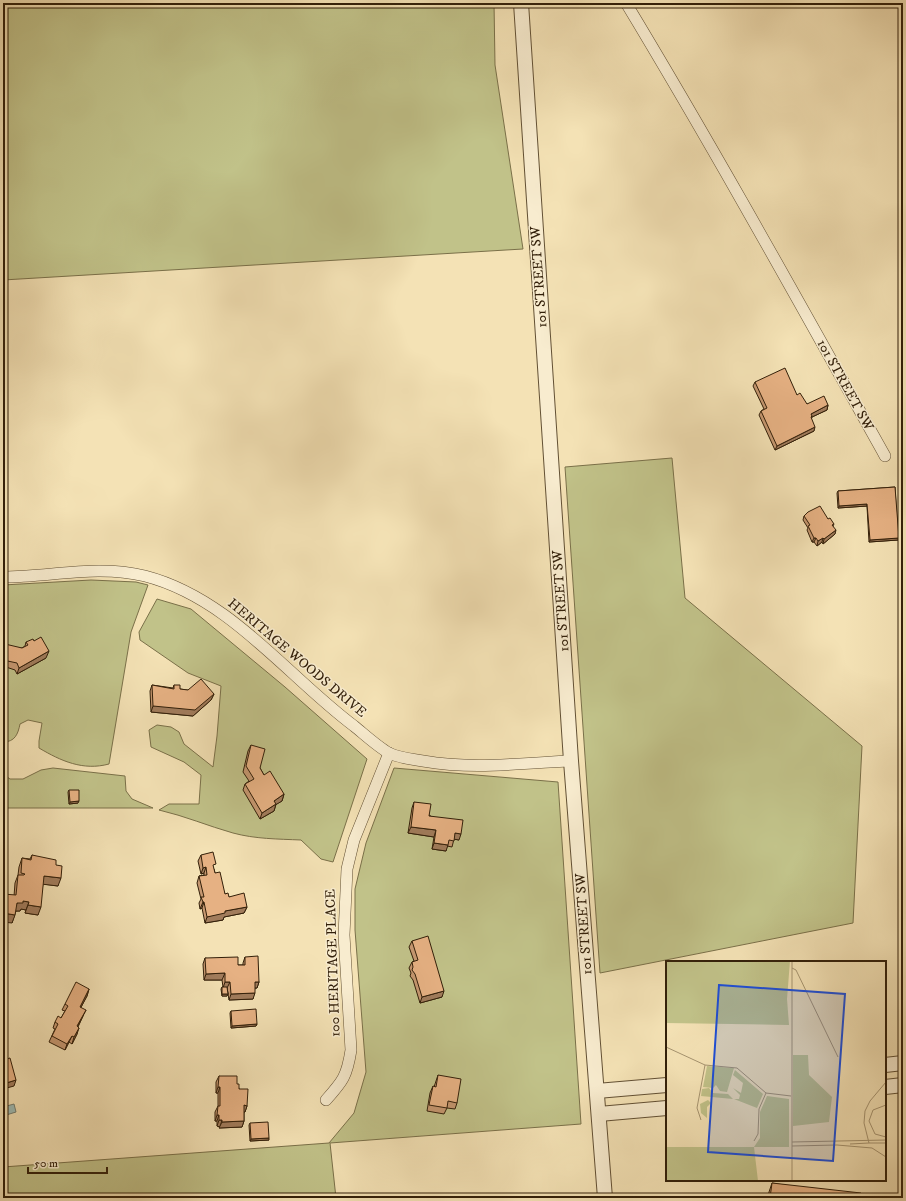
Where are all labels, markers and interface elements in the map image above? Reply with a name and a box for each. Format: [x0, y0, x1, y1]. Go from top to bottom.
street label: 101 STREET SW [526, 226, 552, 328]
street label: 101 STREET SW [813, 336, 878, 434]
street label: 101 STREET SW [548, 550, 574, 652]
street label: HERITAGE WOODS DRIVE [224, 595, 370, 721]
street label: 101 STREET SW [571, 873, 597, 975]
street label: 100 HERITAGE PLACE [321, 889, 345, 1037]
inset map [666, 961, 886, 1181]
scale bar [28, 1149, 107, 1175]
text: 50 m [34, 1156, 58, 1171]

